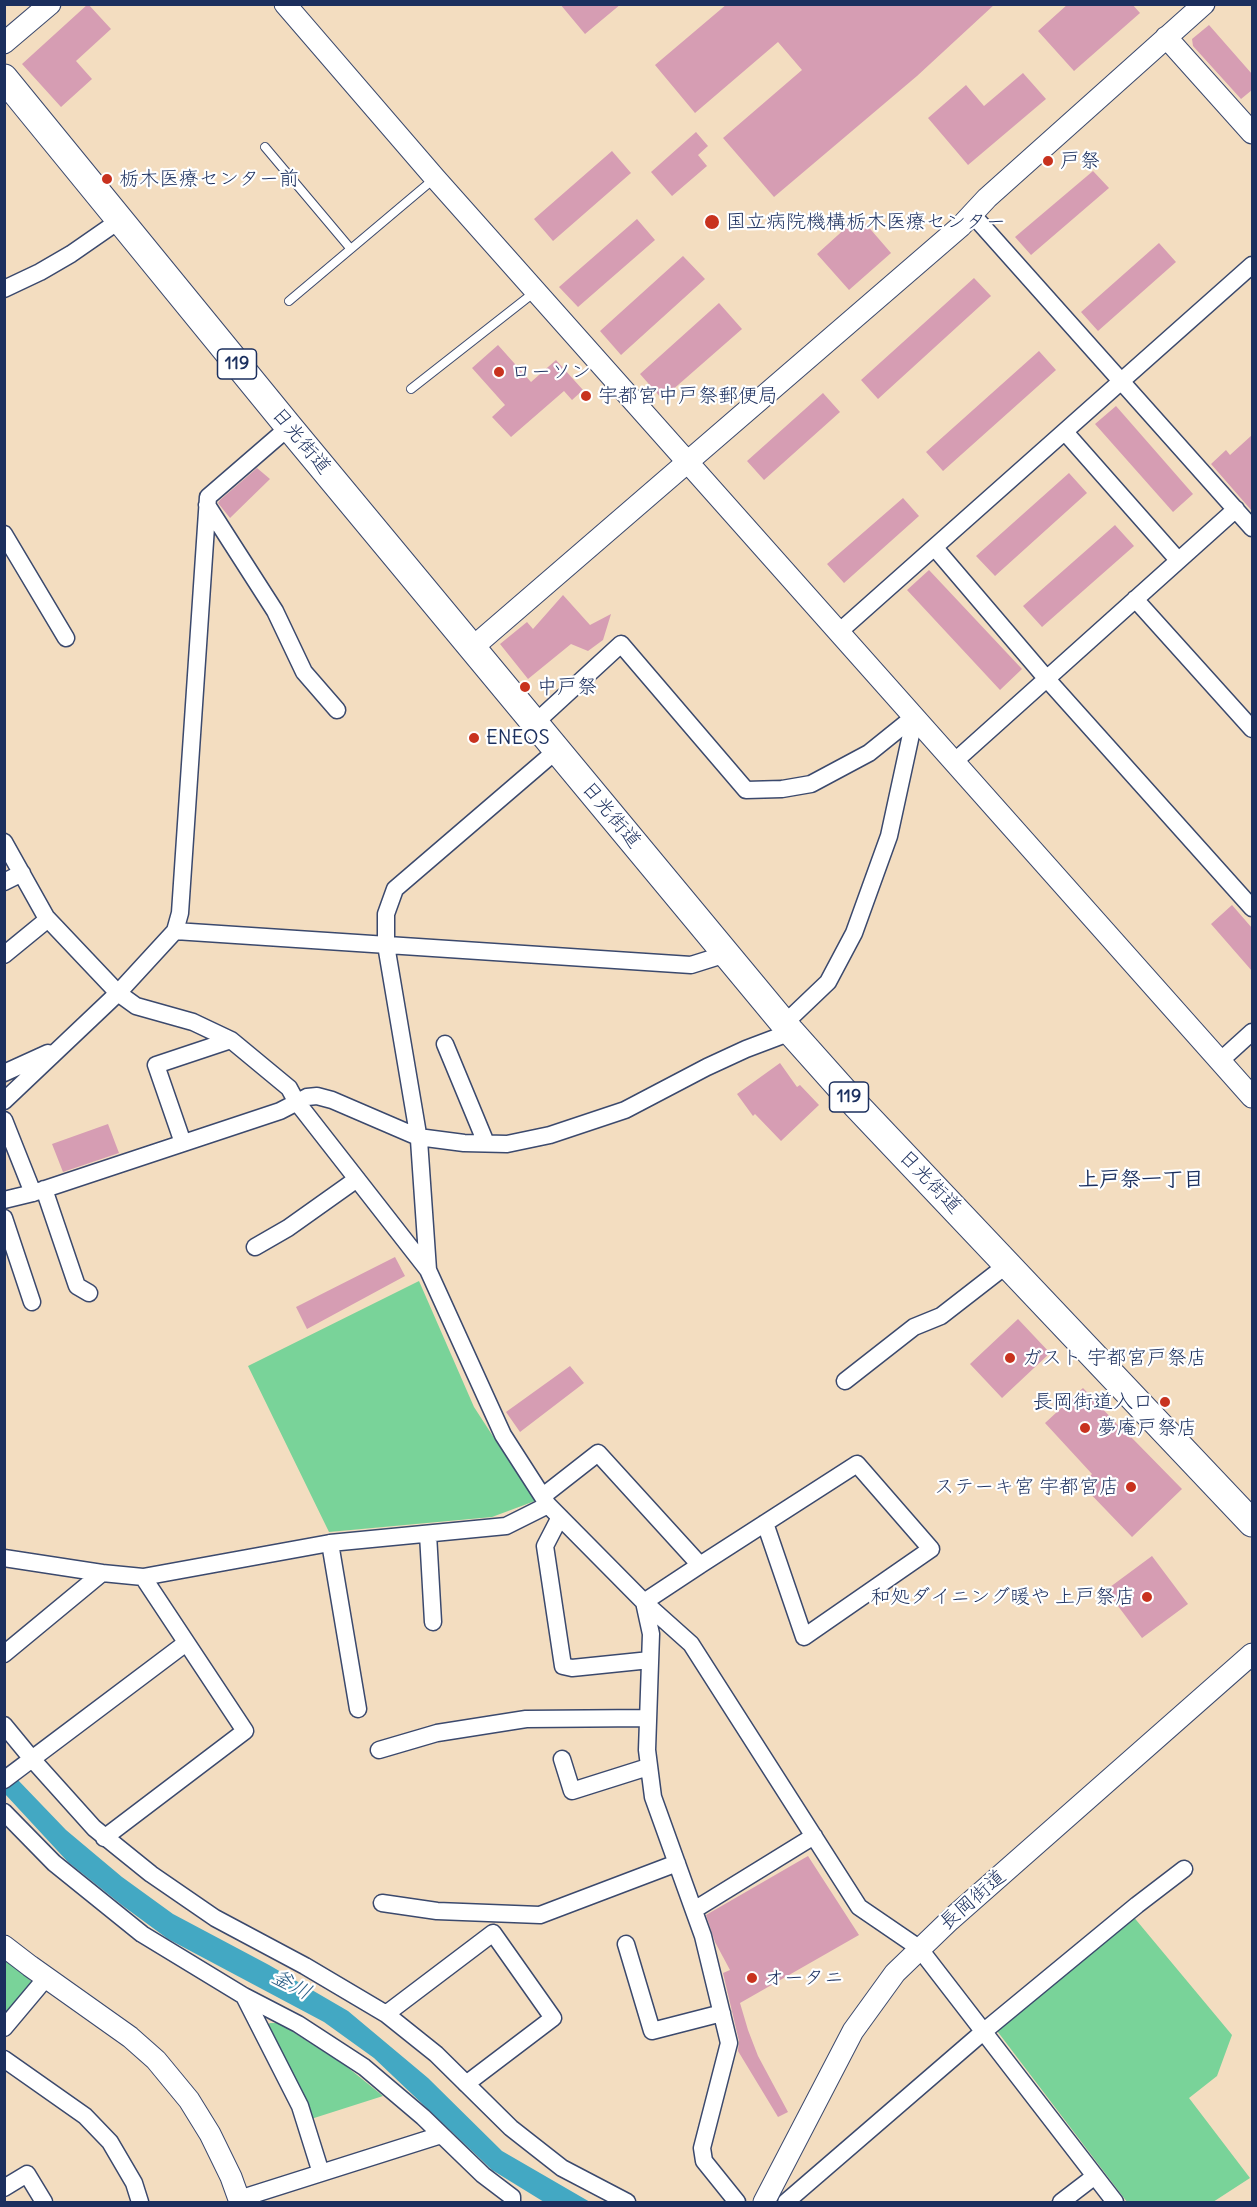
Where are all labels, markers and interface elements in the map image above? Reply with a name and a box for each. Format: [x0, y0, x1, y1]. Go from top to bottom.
place label: 戸祭 [1060, 149, 1100, 173]
marker: 戸祭 [1041, 154, 1055, 168]
place label: 栃木医療センター前 [119, 167, 299, 191]
marker: 栃木医療センター前 [100, 172, 114, 186]
place label: 国立病院機構栃木医療センター [726, 210, 1006, 234]
marker: 国立病院機構栃木医療センター [703, 213, 721, 231]
road number: 119 [218, 349, 256, 379]
place label: ローソン [511, 360, 591, 384]
marker: ローソン [492, 365, 506, 379]
place label: 宇都宮中戸祭郵便局 [598, 384, 778, 408]
marker: 宇都宮中戸祭郵便局 [579, 389, 593, 403]
street label: 日光街道 [266, 403, 336, 479]
place label: 中戸祭 [537, 675, 597, 699]
marker: 中戸祭 [518, 680, 532, 694]
place label: ENEOS [486, 726, 550, 750]
marker: ENEOS [467, 731, 481, 745]
street label: 日光街道 [576, 777, 646, 853]
road number: 119 [830, 1082, 868, 1112]
street label: 日光街道 [894, 1145, 966, 1219]
district label: 上戸祭一丁目 [1078, 1167, 1204, 1193]
place label: ガスト 宇都宮戸祭店 [1022, 1346, 1207, 1370]
marker: ガスト 宇都宮戸祭店 [1003, 1351, 1017, 1365]
place label: 長岡街道入口 [1033, 1390, 1153, 1414]
marker: 長岡街道入口 [1158, 1395, 1172, 1409]
place label: 夢庵戸祭店 [1097, 1416, 1197, 1440]
marker: 夢庵戸祭店 [1078, 1421, 1092, 1435]
place label: ステーキ宮 宇都宮店 [934, 1475, 1119, 1499]
marker: ステーキ宮 宇都宮店 [1124, 1480, 1138, 1494]
place label: 和処ダイニング暖や 上戸祭店 [870, 1585, 1135, 1609]
marker: 和処ダイニング暖や 上戸祭店 [1140, 1590, 1154, 1604]
street label: 長岡街道 [935, 1865, 1011, 1935]
water label: 釜川 [267, 1964, 315, 2006]
place label: オータニ [764, 1966, 844, 1990]
marker: オータニ [745, 1971, 759, 1985]

